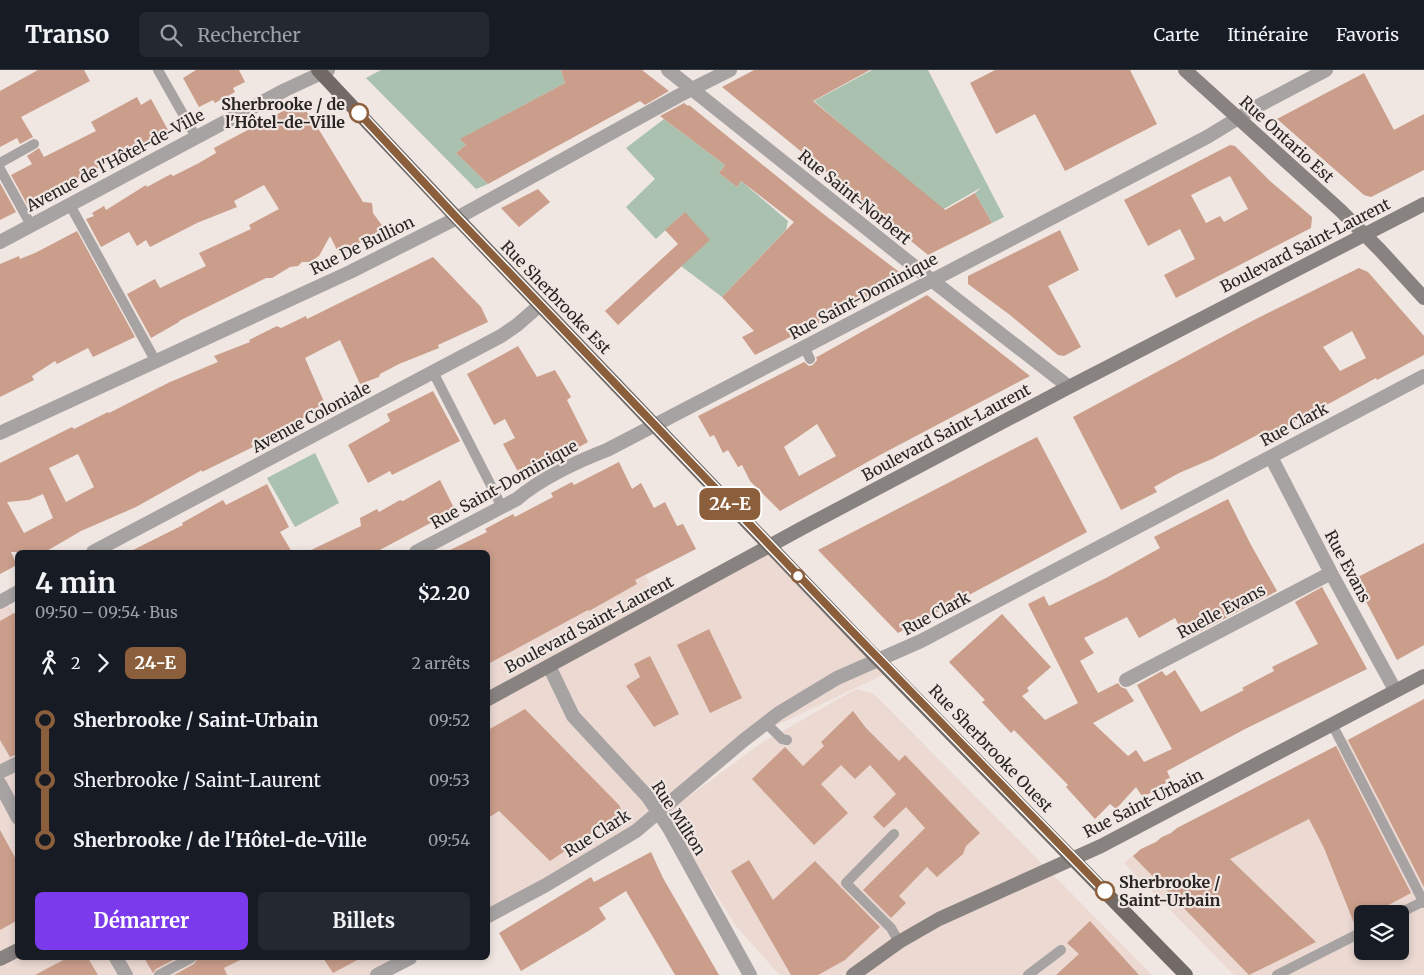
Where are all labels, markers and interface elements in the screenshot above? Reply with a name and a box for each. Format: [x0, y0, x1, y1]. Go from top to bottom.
search box [139, 12, 489, 57]
text: Transo [25, 19, 109, 50]
icon: search [157, 21, 185, 49]
text: Rechercher [197, 23, 301, 47]
text: Carte [1153, 23, 1199, 46]
text: Itinéraire [1227, 23, 1308, 46]
text: Favoris [1336, 23, 1399, 46]
street label: Rue Ontario Est [1236, 91, 1339, 187]
place label: Sherbrooke / de l'Hôtel-de-Ville [221, 94, 345, 132]
marker: Sherbrooke / de l'Hôtel-de-Ville [349, 103, 369, 123]
street label: Avenue de l'Hôtel-de-Ville [22, 105, 207, 216]
street label: Rue Saint-Norbert [795, 145, 916, 249]
street label: Boulevard Saint-Laurent [1217, 193, 1394, 297]
street label: Rue De Bullion [307, 211, 418, 279]
street label: Rue Sherbrooke Est [497, 236, 616, 358]
street label: Rue Saint-Dominique [785, 248, 941, 344]
street label: Avenue Coloniale [247, 377, 374, 457]
street label: Boulevard Saint-Laurent [858, 379, 1034, 485]
street label: Rue Clark [1257, 397, 1332, 450]
street label: Rue Saint-Dominique [427, 435, 581, 533]
line badge: 24-E [695, 488, 765, 520]
text: 24-E [709, 492, 751, 515]
street label: Rue Evans [1321, 527, 1375, 606]
text: 4 min [35, 565, 116, 601]
unlabelled marker [791, 569, 805, 583]
street label: Boulevard Saint-Laurent [501, 571, 677, 677]
street label: Ruelle Evans [1173, 579, 1269, 643]
text: $2.20 [417, 581, 470, 605]
street label: Rue Clark [899, 586, 974, 639]
text: 09:50 – 09:54 · Bus [35, 602, 178, 622]
icon: walk [35, 649, 63, 677]
icon: forward [89, 649, 117, 677]
text: 24-E [135, 651, 176, 674]
text: 2 [71, 653, 81, 673]
text: 2 arrêts [412, 653, 470, 673]
street label: Rue Sherbrooke Ouest [925, 680, 1058, 817]
text: Sherbrooke / Saint-Urbain [73, 708, 318, 732]
text: 09:52 [429, 710, 470, 730]
street label: Rue Saint-Urbain [1080, 764, 1207, 842]
text: Sherbrooke / Saint-Laurent [73, 768, 321, 792]
text: 09:53 [429, 770, 470, 790]
street label: Rue Milton [648, 777, 711, 859]
street label: Rue Clark [560, 804, 634, 861]
text: Sherbrooke / de l'Hôtel-de-Ville [73, 828, 367, 852]
text: 09:54 [428, 830, 470, 850]
place label: Sherbrooke / Saint-Urbain [1119, 872, 1221, 910]
marker: Sherbrooke / Saint-Urbain [1095, 881, 1115, 901]
button: Démarrer [35, 892, 248, 950]
button: Billets [258, 892, 470, 950]
map controls [1354, 905, 1409, 960]
button: layers [1354, 905, 1409, 960]

